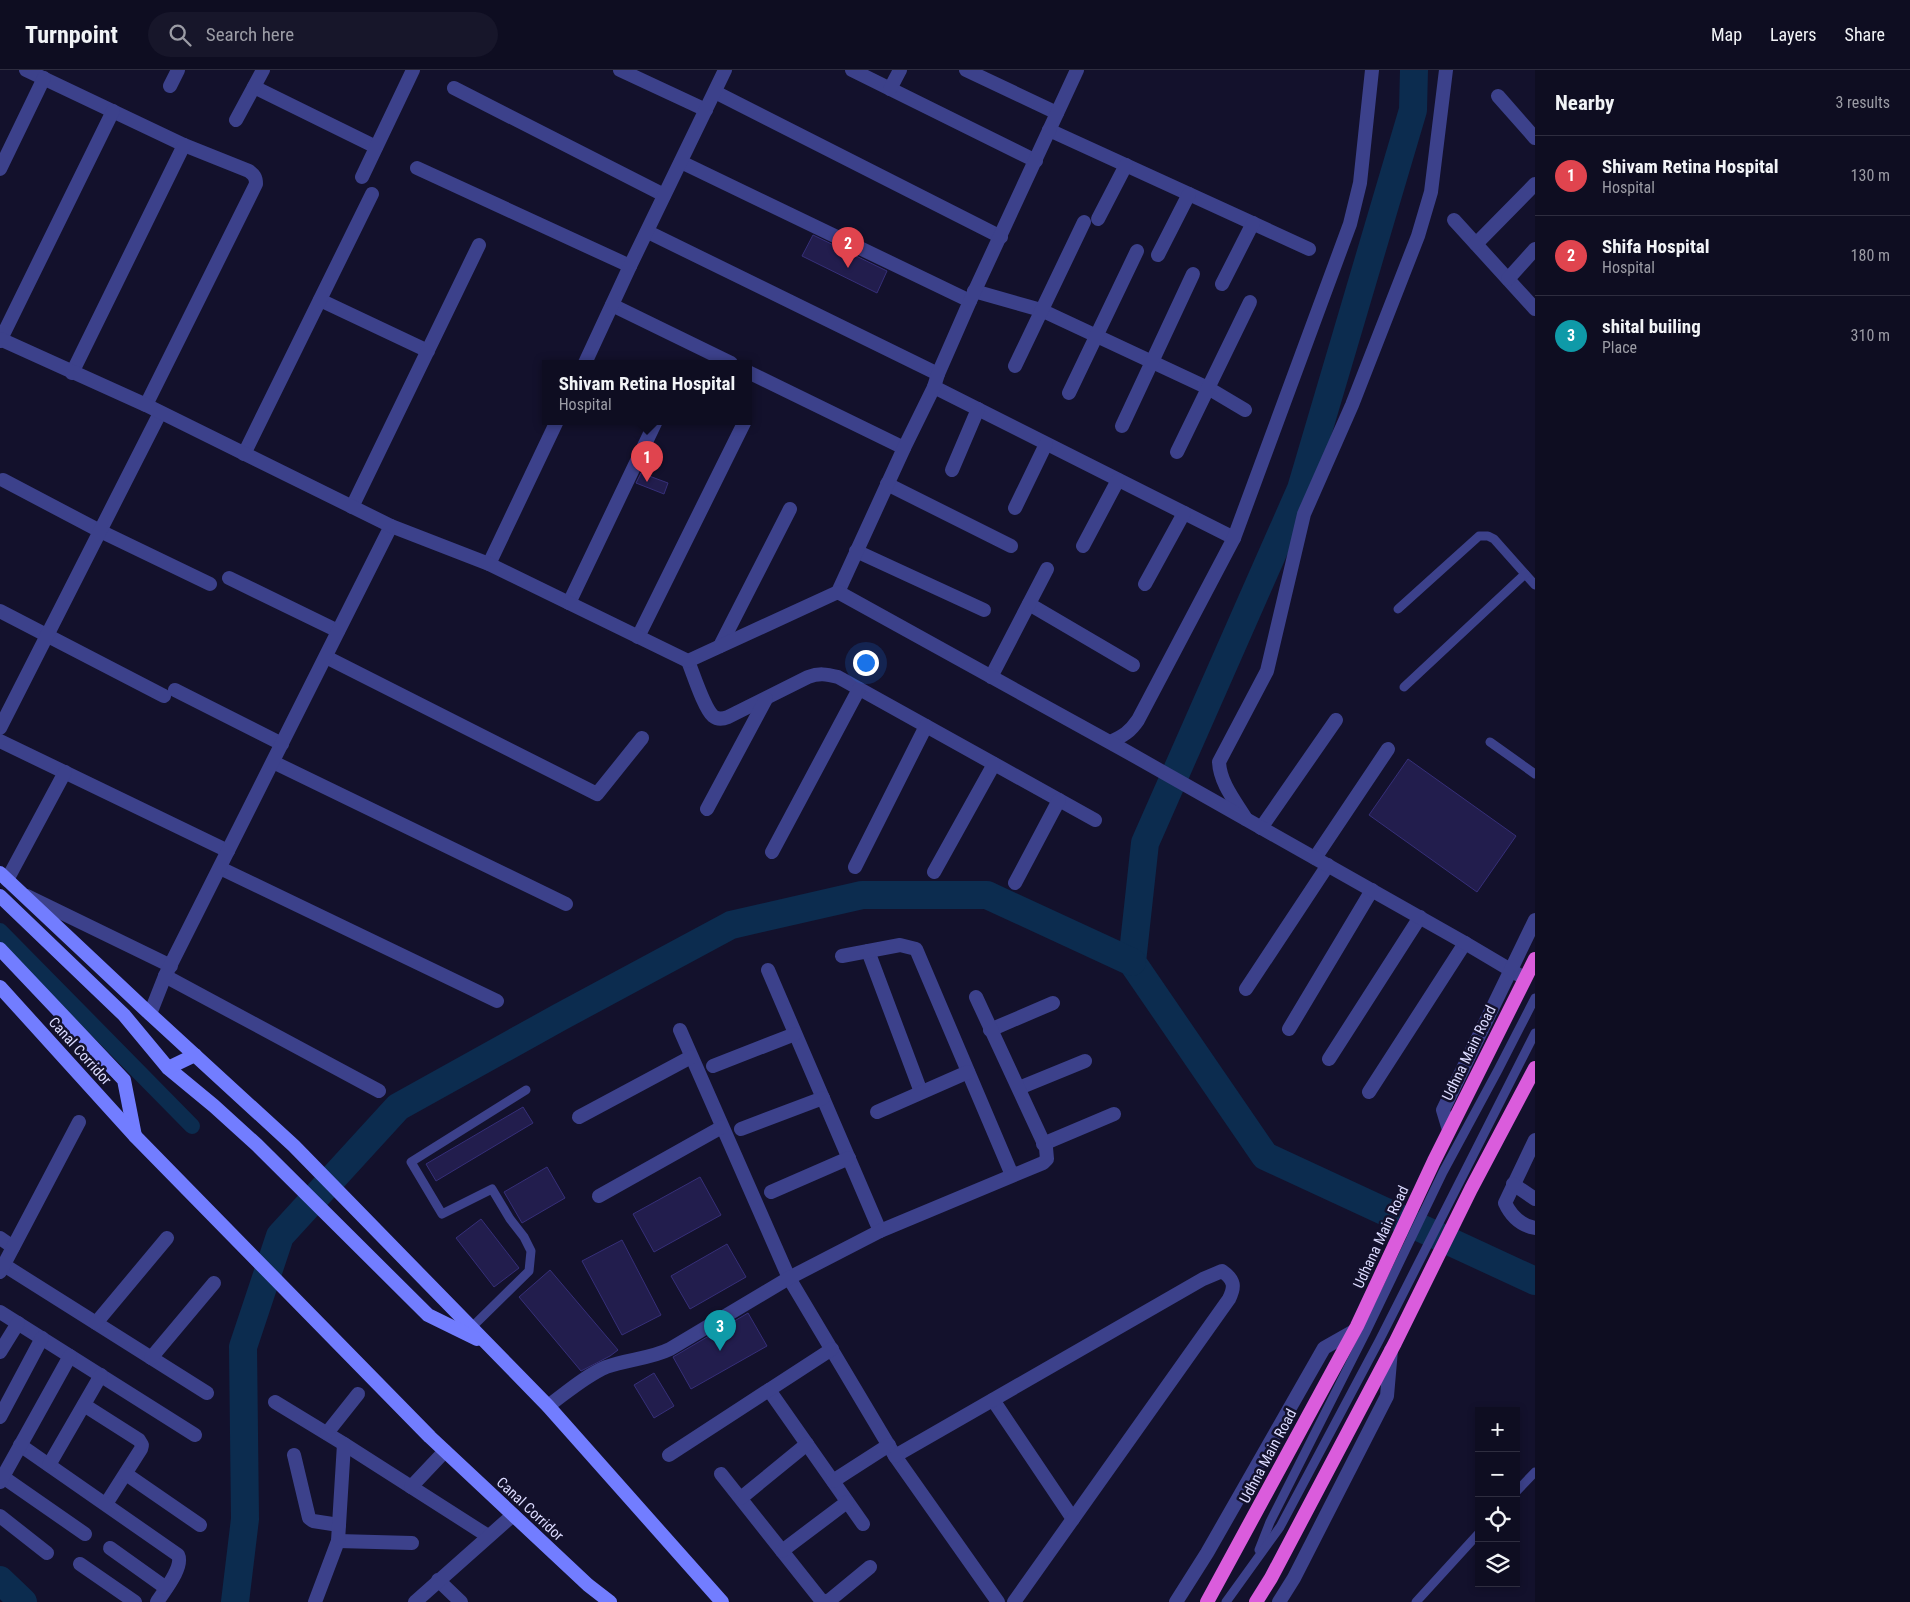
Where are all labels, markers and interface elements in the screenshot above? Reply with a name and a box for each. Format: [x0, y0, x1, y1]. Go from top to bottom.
search box [148, 12, 498, 57]
text: Turnpoint [25, 21, 118, 49]
icon: search [166, 21, 194, 49]
text: Search here [206, 23, 294, 46]
text: Map [1711, 24, 1742, 45]
text: Layers [1770, 24, 1817, 45]
text: Share [1845, 24, 1885, 45]
text: Nearby [1555, 91, 1614, 115]
text: 3 results [1835, 93, 1890, 112]
text: Shivam Retina Hospital [1602, 155, 1779, 178]
text: 1 [1567, 166, 1575, 185]
text: 130 m [1851, 166, 1890, 185]
text: Hospital [1602, 178, 1655, 197]
pin: 2 [832, 227, 864, 268]
text: Shifa Hospital [1602, 235, 1709, 258]
text: 2 [1567, 246, 1575, 265]
text: 180 m [1851, 246, 1890, 265]
text: Hospital [1602, 258, 1655, 277]
text: shital builing [1602, 315, 1701, 338]
text: 3 [1567, 326, 1575, 345]
text: 310 m [1851, 326, 1890, 345]
text: Place [1602, 338, 1637, 357]
popup [542, 360, 752, 425]
text: Shivam Retina Hospital [559, 372, 735, 395]
text: Hospital [559, 395, 612, 414]
pin: 1 [631, 441, 663, 482]
your location [853, 650, 879, 676]
street label: Udhna Main Road [1438, 1002, 1500, 1104]
street label: Canal Corridor [45, 1013, 115, 1089]
street label: Udhana Main Road [1349, 1183, 1413, 1291]
pin: 3 [704, 1310, 736, 1351]
street label: Udhna Main Road [1236, 1406, 1300, 1506]
map controls [1475, 1407, 1520, 1587]
button: + [1475, 1407, 1520, 1452]
button: − [1475, 1452, 1520, 1497]
street label: Canal Corridor [493, 1473, 568, 1545]
button: locate [1475, 1497, 1520, 1542]
button: layers [1475, 1542, 1520, 1587]

